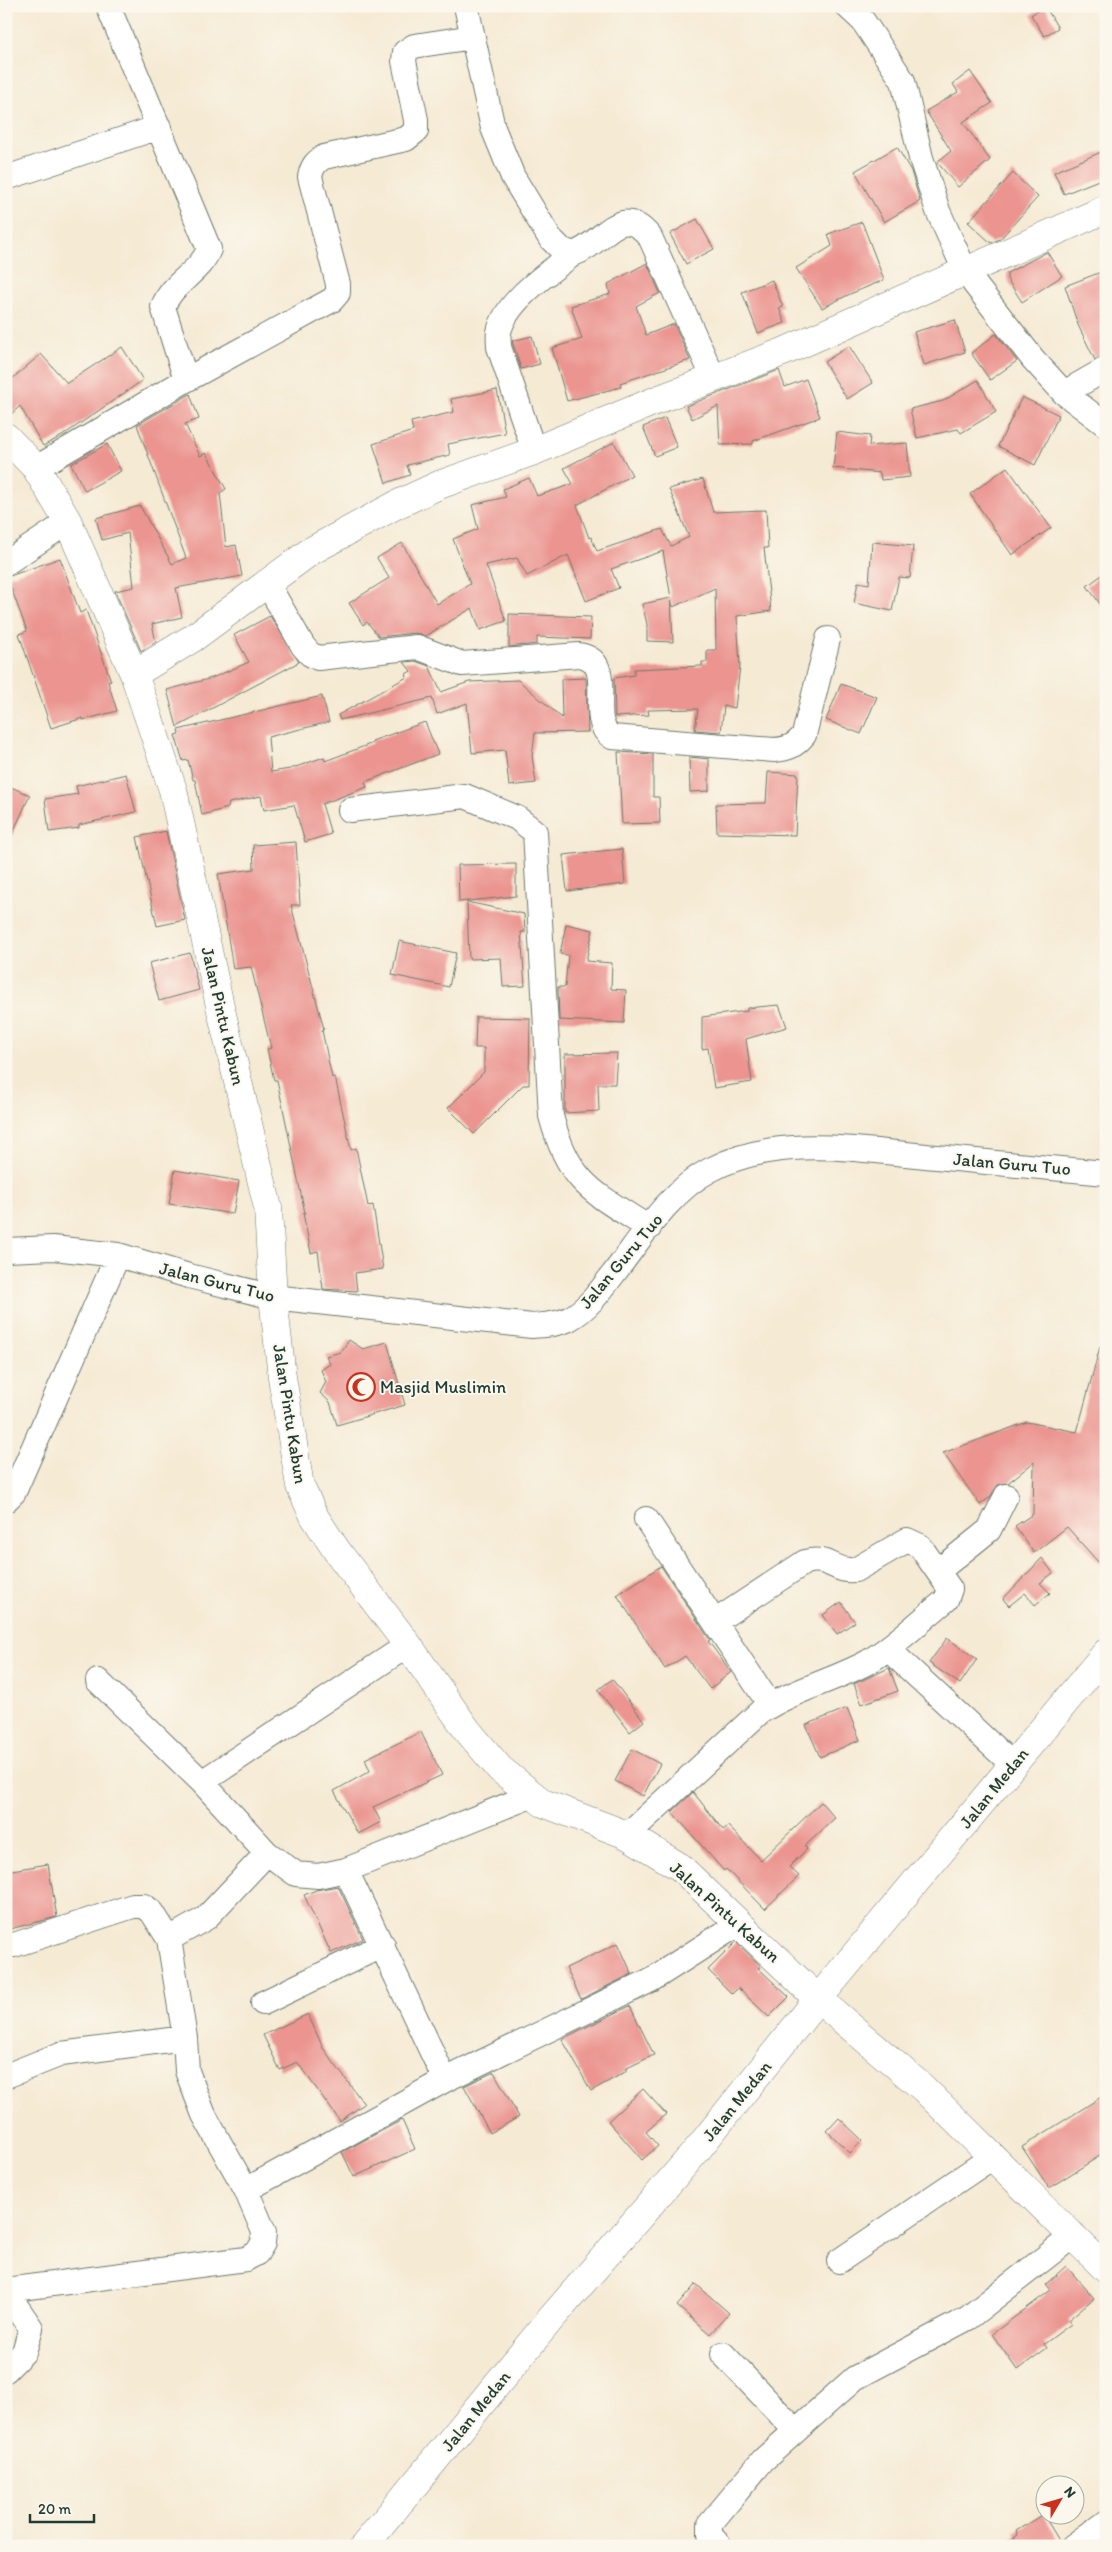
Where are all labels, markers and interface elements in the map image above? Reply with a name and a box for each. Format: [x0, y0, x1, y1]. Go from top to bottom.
street label: Jalan Pintu Kabun [196, 945, 250, 1087]
street label: Jalan Guru Tuo [952, 1148, 1072, 1180]
street label: Jalan Guru Tuo [575, 1209, 667, 1313]
street label: Jalan Guru Tuo [157, 1257, 277, 1307]
street label: Jalan Pintu Kabun [268, 1343, 312, 1485]
mosque icon: Masjid Muslimin [346, 1372, 376, 1402]
place label: Masjid Muslimin [380, 1376, 506, 1398]
street label: Jalan Medan [955, 1743, 1033, 1833]
street label: Jalan Pintu Kabun [665, 1857, 785, 1967]
street label: Jalan Medan [698, 2056, 776, 2146]
street label: Jalan Medan [437, 2366, 515, 2456]
north arrow [1034, 2474, 1084, 2524]
text: N [1060, 2483, 1079, 2501]
scale bar [30, 2492, 94, 2524]
text: 20 m [38, 2500, 72, 2518]

